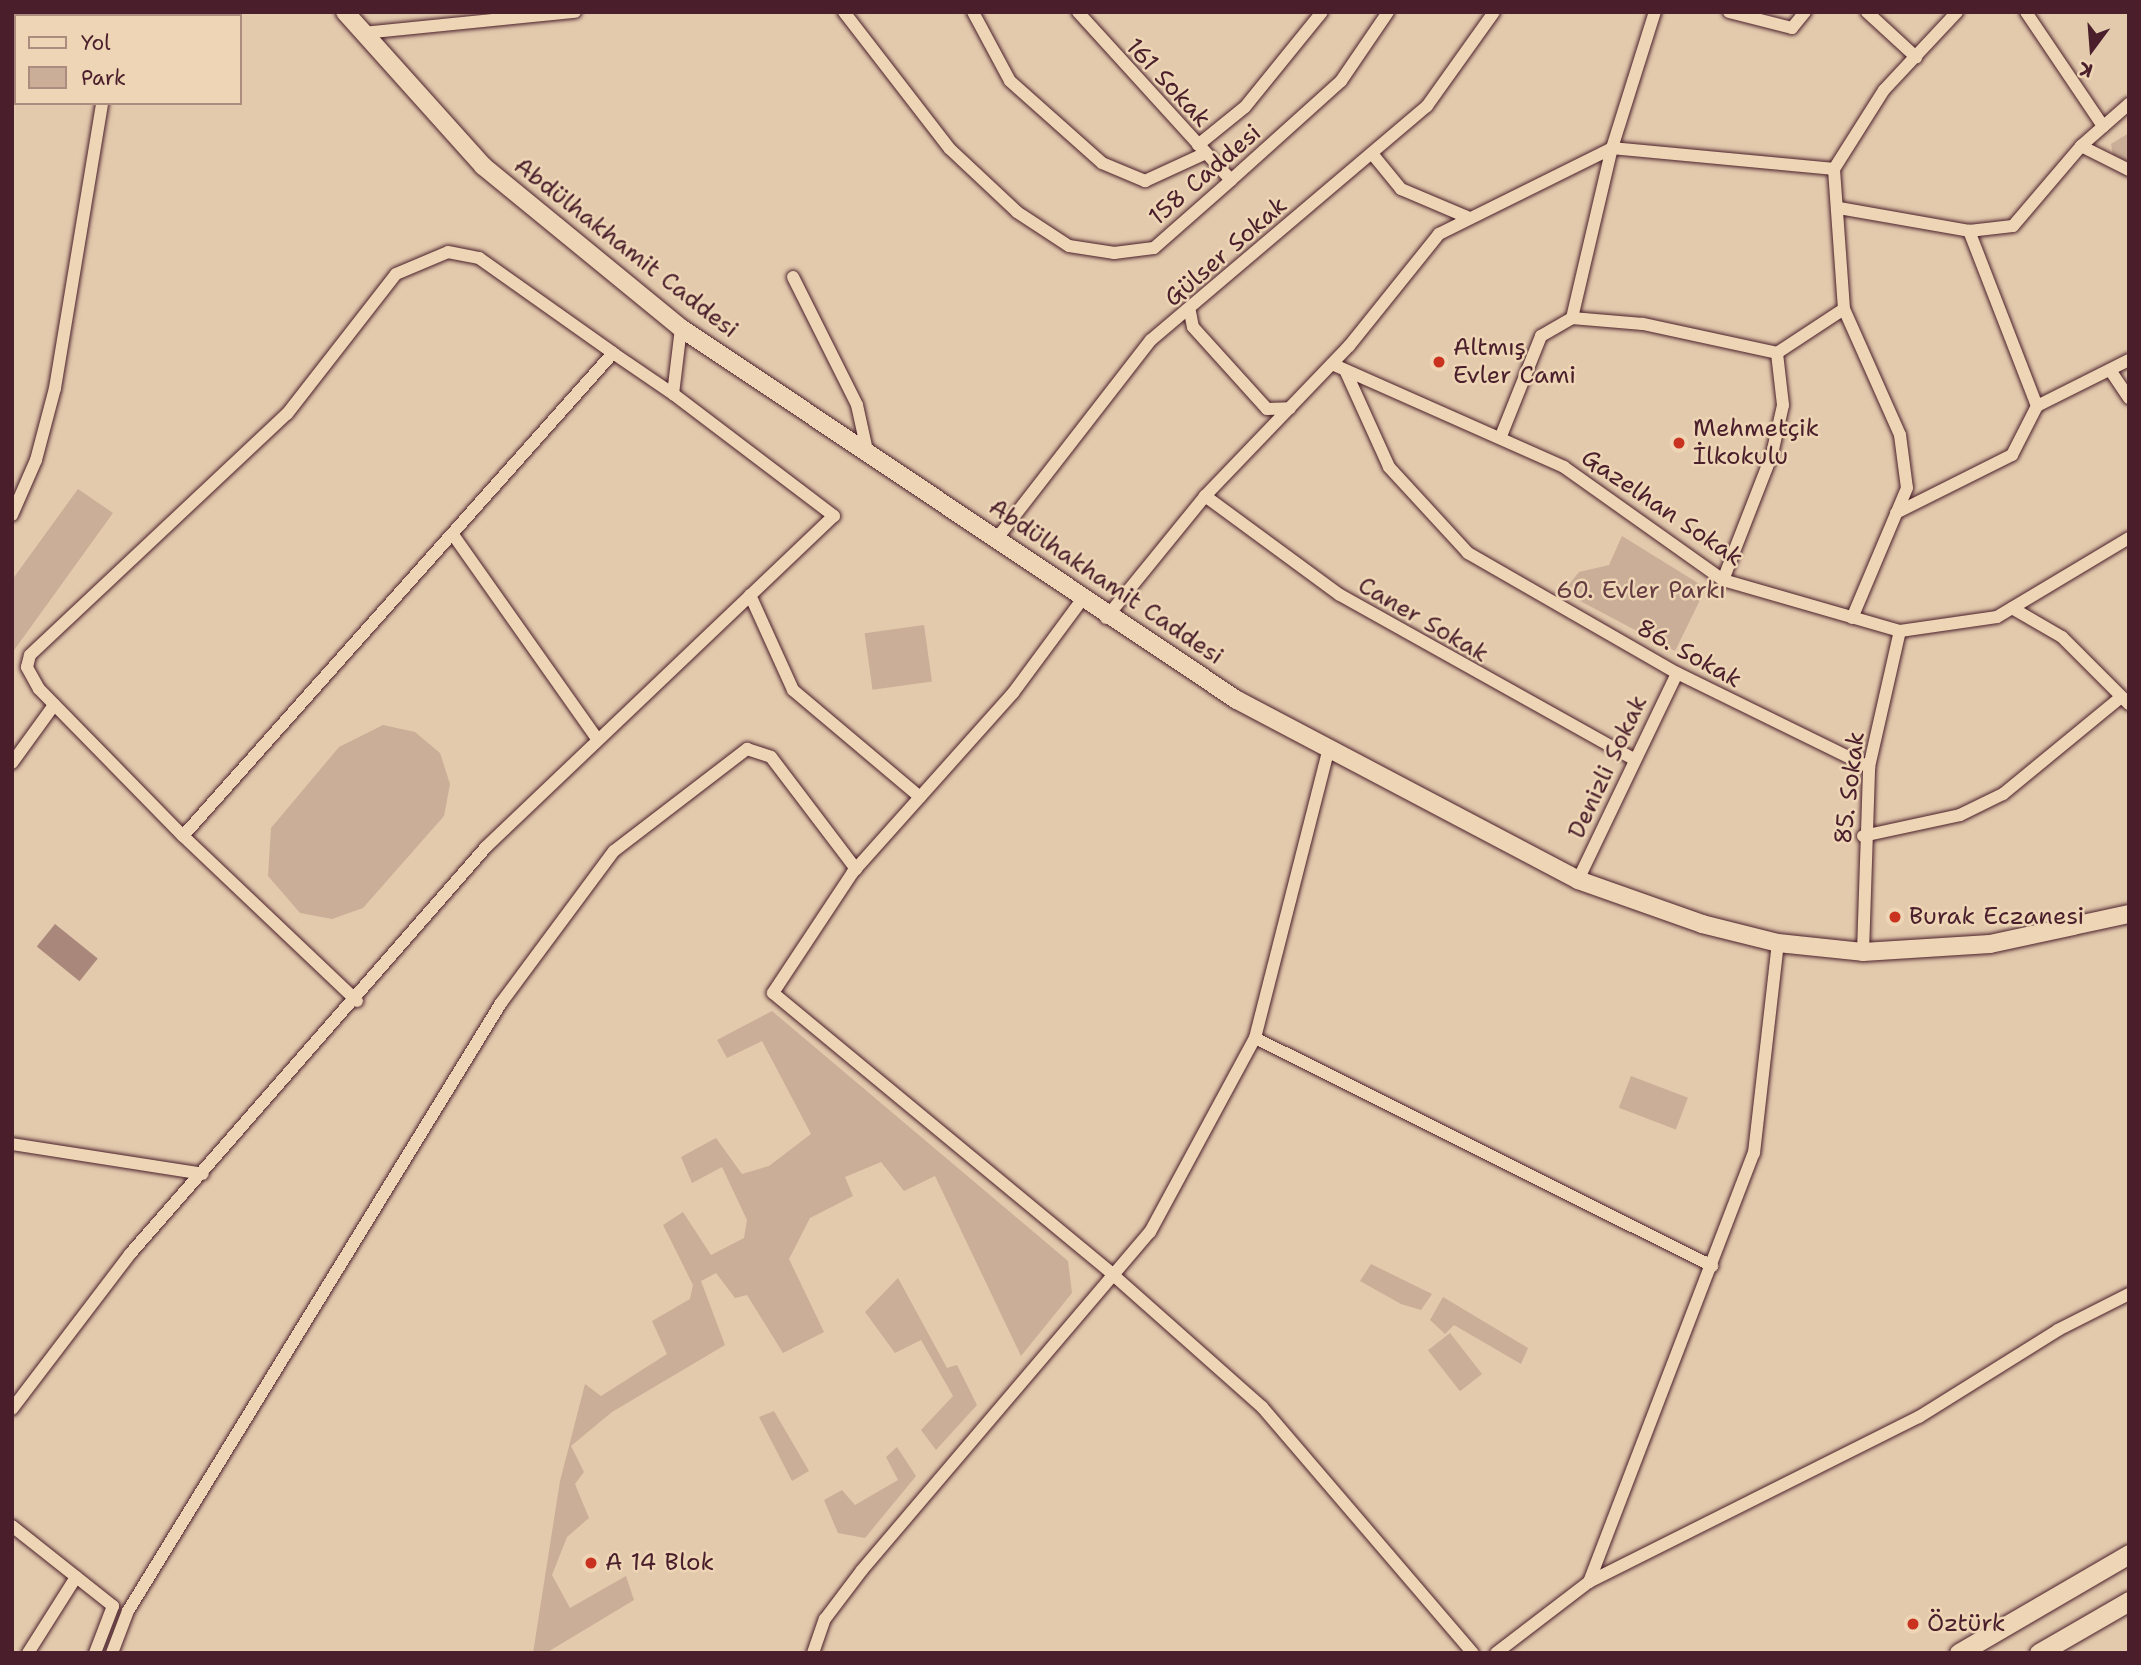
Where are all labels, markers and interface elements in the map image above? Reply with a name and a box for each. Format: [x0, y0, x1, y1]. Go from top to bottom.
legend [14, 14, 242, 105]
north arrow [2057, 14, 2127, 84]
text: Yol [81, 29, 111, 57]
street label: 161 Sokak [1119, 32, 1217, 134]
text: K [2076, 56, 2096, 83]
text: Park [81, 64, 126, 92]
street label: 158 Caddesi [1143, 118, 1267, 232]
street label: Abdülhakhamit Caddesi [508, 151, 744, 345]
street label: Gülser Sokak [1159, 191, 1293, 313]
place label: Altmış Evler Cami [1453, 334, 1576, 390]
marker: Altmış Evler Cami [1431, 354, 1447, 370]
place label: Mehmetçik İlkokulu [1693, 415, 1819, 471]
marker: Mehmetçik İlkokulu [1671, 435, 1687, 451]
street label: Gazelhan Sokak [1576, 443, 1748, 573]
street label: Abdülhakhamit Caddesi [983, 493, 1229, 671]
street label: Caner Sokak [1353, 571, 1493, 669]
park label: 60. Evler Parkı [1556, 577, 1726, 605]
street label: 86. Sokak [1632, 613, 1746, 695]
street label: Denizli Sokak [1562, 691, 1654, 843]
street label: 85. Sokak [1829, 730, 1871, 846]
place label: Burak Eczanesi [1909, 903, 2084, 931]
marker: Burak Eczanesi [1887, 909, 1903, 925]
place label: A 14 Blok [605, 1549, 714, 1577]
marker: A 14 Blok [583, 1555, 599, 1571]
place label: Öztürk [1927, 1610, 2005, 1638]
marker: Öztürk [1905, 1616, 1921, 1632]

